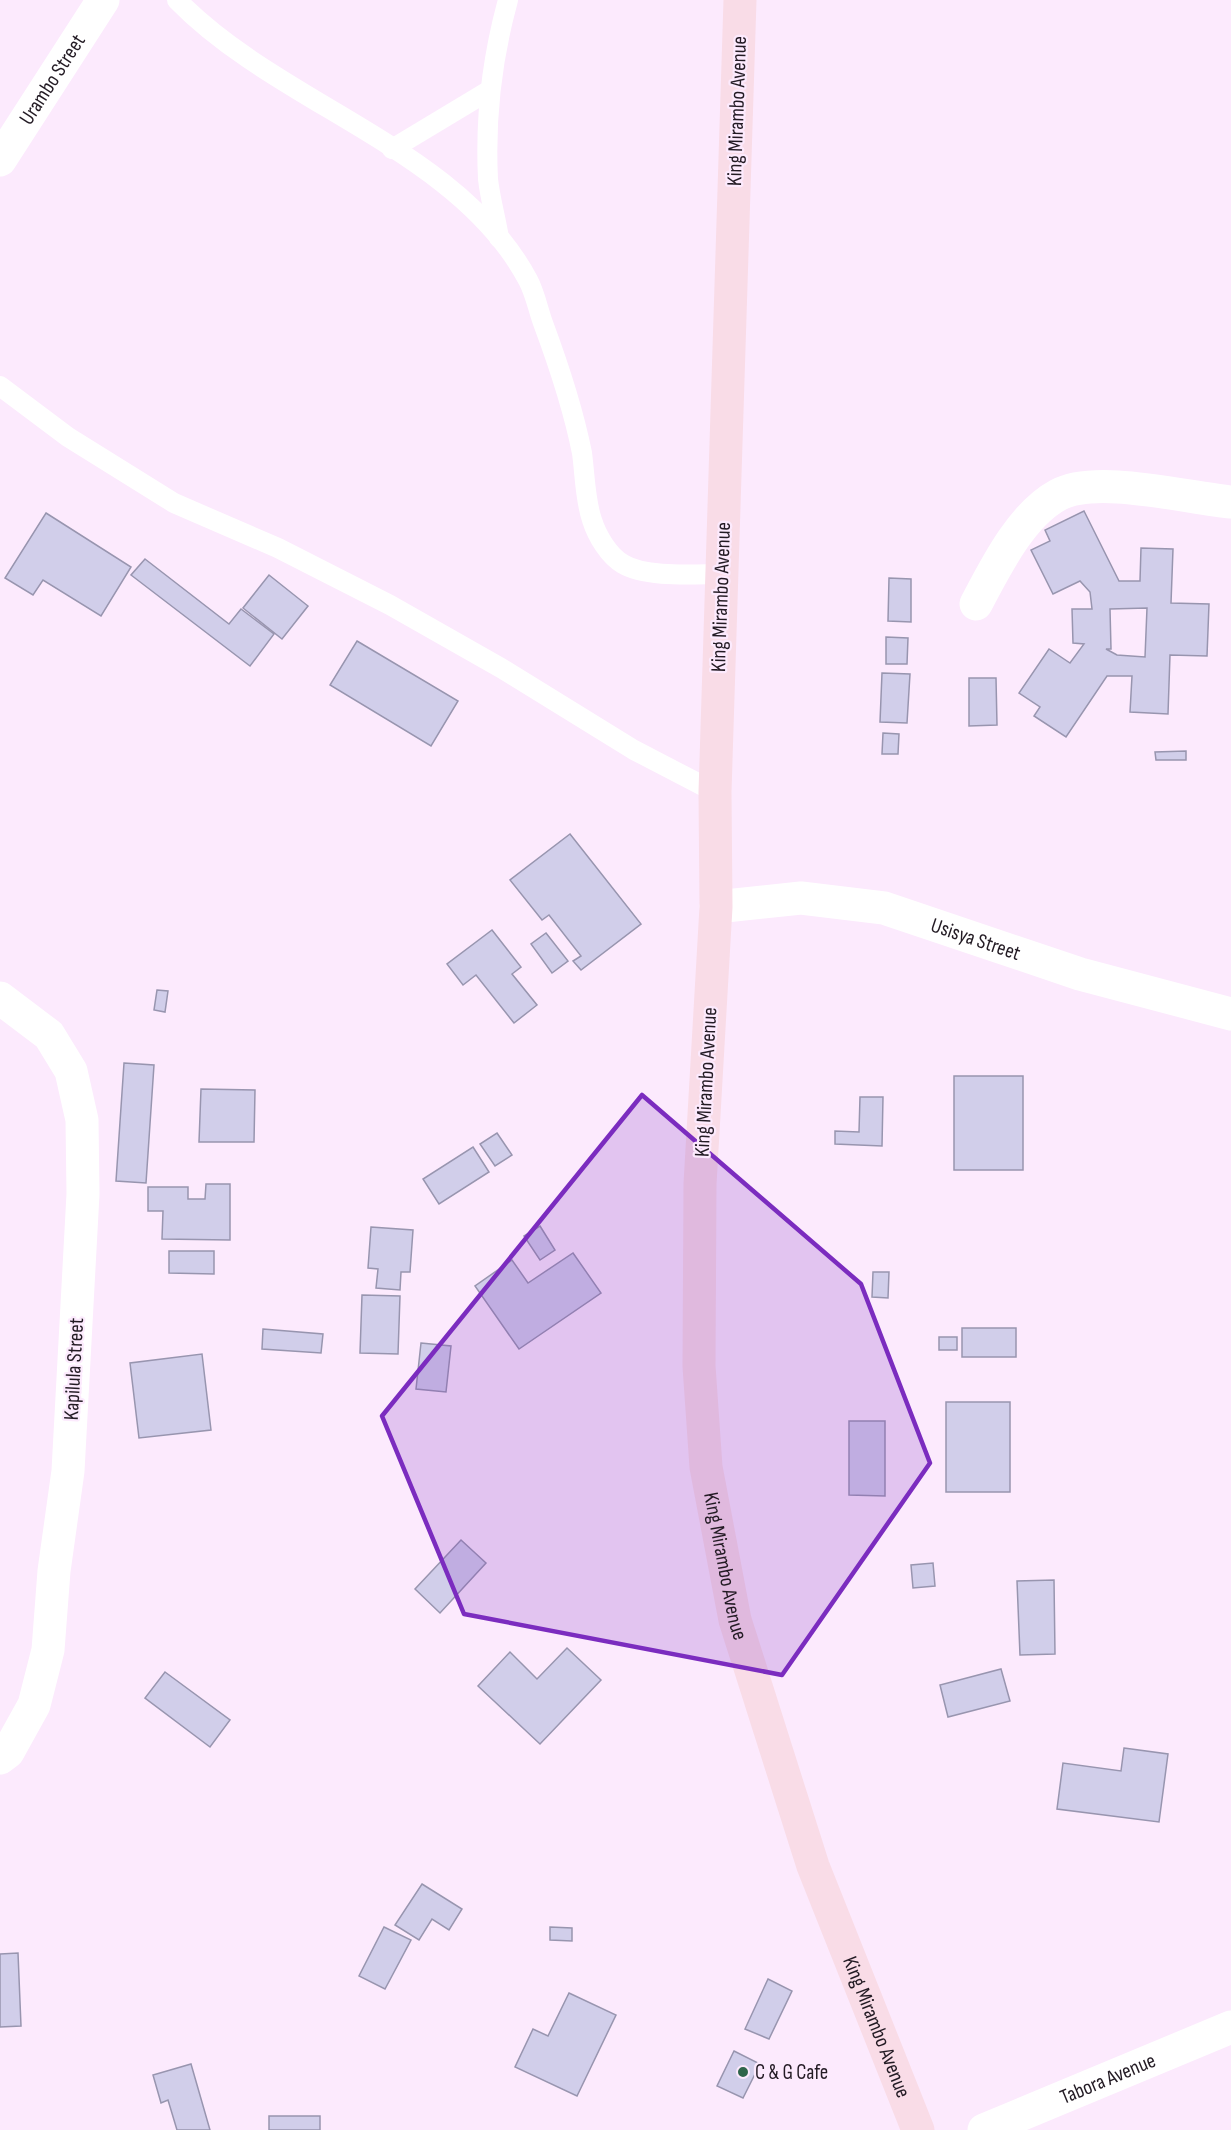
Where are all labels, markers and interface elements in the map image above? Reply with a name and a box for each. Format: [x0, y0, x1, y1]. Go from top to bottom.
street label: Urambo Street [14, 29, 90, 129]
street label: King Mirambo Avenue [722, 36, 752, 186]
street label: King Mirambo Avenue [706, 522, 736, 672]
street label: Usisya Street [928, 912, 1024, 966]
street label: King Mirambo Avenue [690, 1006, 722, 1158]
street label: Kapilula Street [59, 1317, 89, 1421]
street label: King Mirambo Avenue [699, 1490, 753, 1643]
street label: King Mirambo Avenue [838, 1953, 916, 2101]
street label: Tabora Avenue [1056, 2047, 1159, 2109]
place label: C & G Cafe [755, 2060, 828, 2085]
marker: C & G Cafe [736, 2065, 750, 2079]

